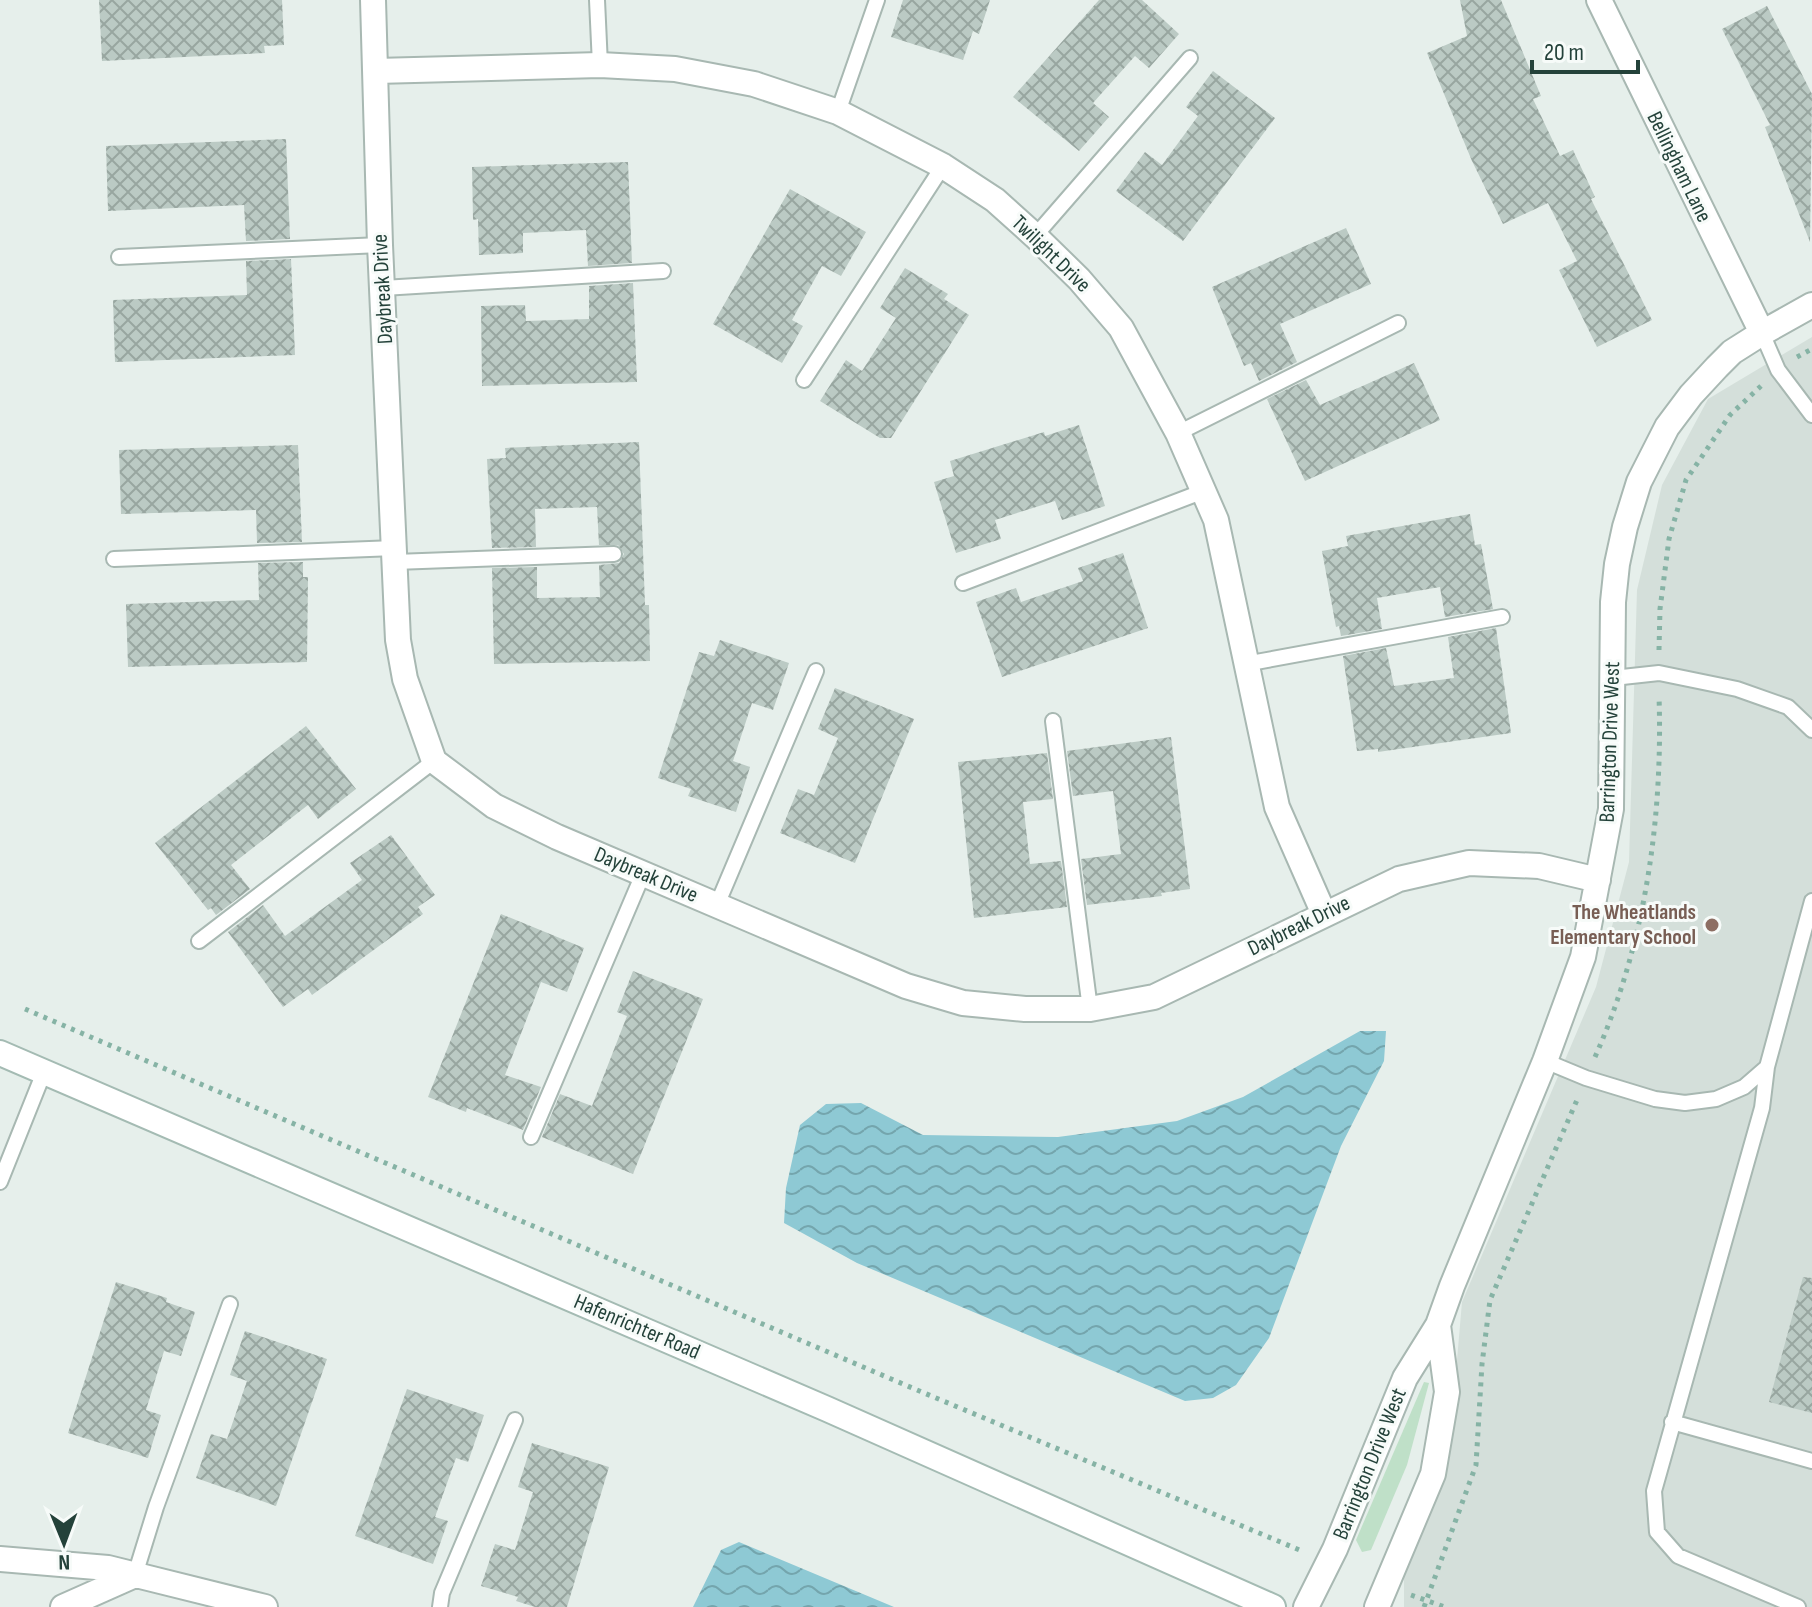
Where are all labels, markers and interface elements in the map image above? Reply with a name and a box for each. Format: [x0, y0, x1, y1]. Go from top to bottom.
scale bar [1532, 24, 1638, 74]
text: 20 m [1544, 38, 1584, 67]
street label: Bellingham Lane [1641, 107, 1717, 227]
street label: Twilight Drive [1006, 210, 1096, 298]
street label: Daybreak Drive [367, 233, 399, 345]
street label: Barrington Drive West [1594, 661, 1626, 823]
street label: Daybreak Drive [590, 841, 702, 909]
street label: Daybreak Drive [1244, 890, 1354, 962]
place label: The Wheatlands Elementary School [1550, 899, 1696, 951]
marker: The Wheatlands Elementary School [1703, 916, 1721, 934]
street label: Hafenrichter Road [570, 1288, 704, 1366]
street label: Barrington Drive West [1327, 1384, 1413, 1544]
north arrow [24, 1503, 104, 1583]
text: N [58, 1548, 70, 1575]

